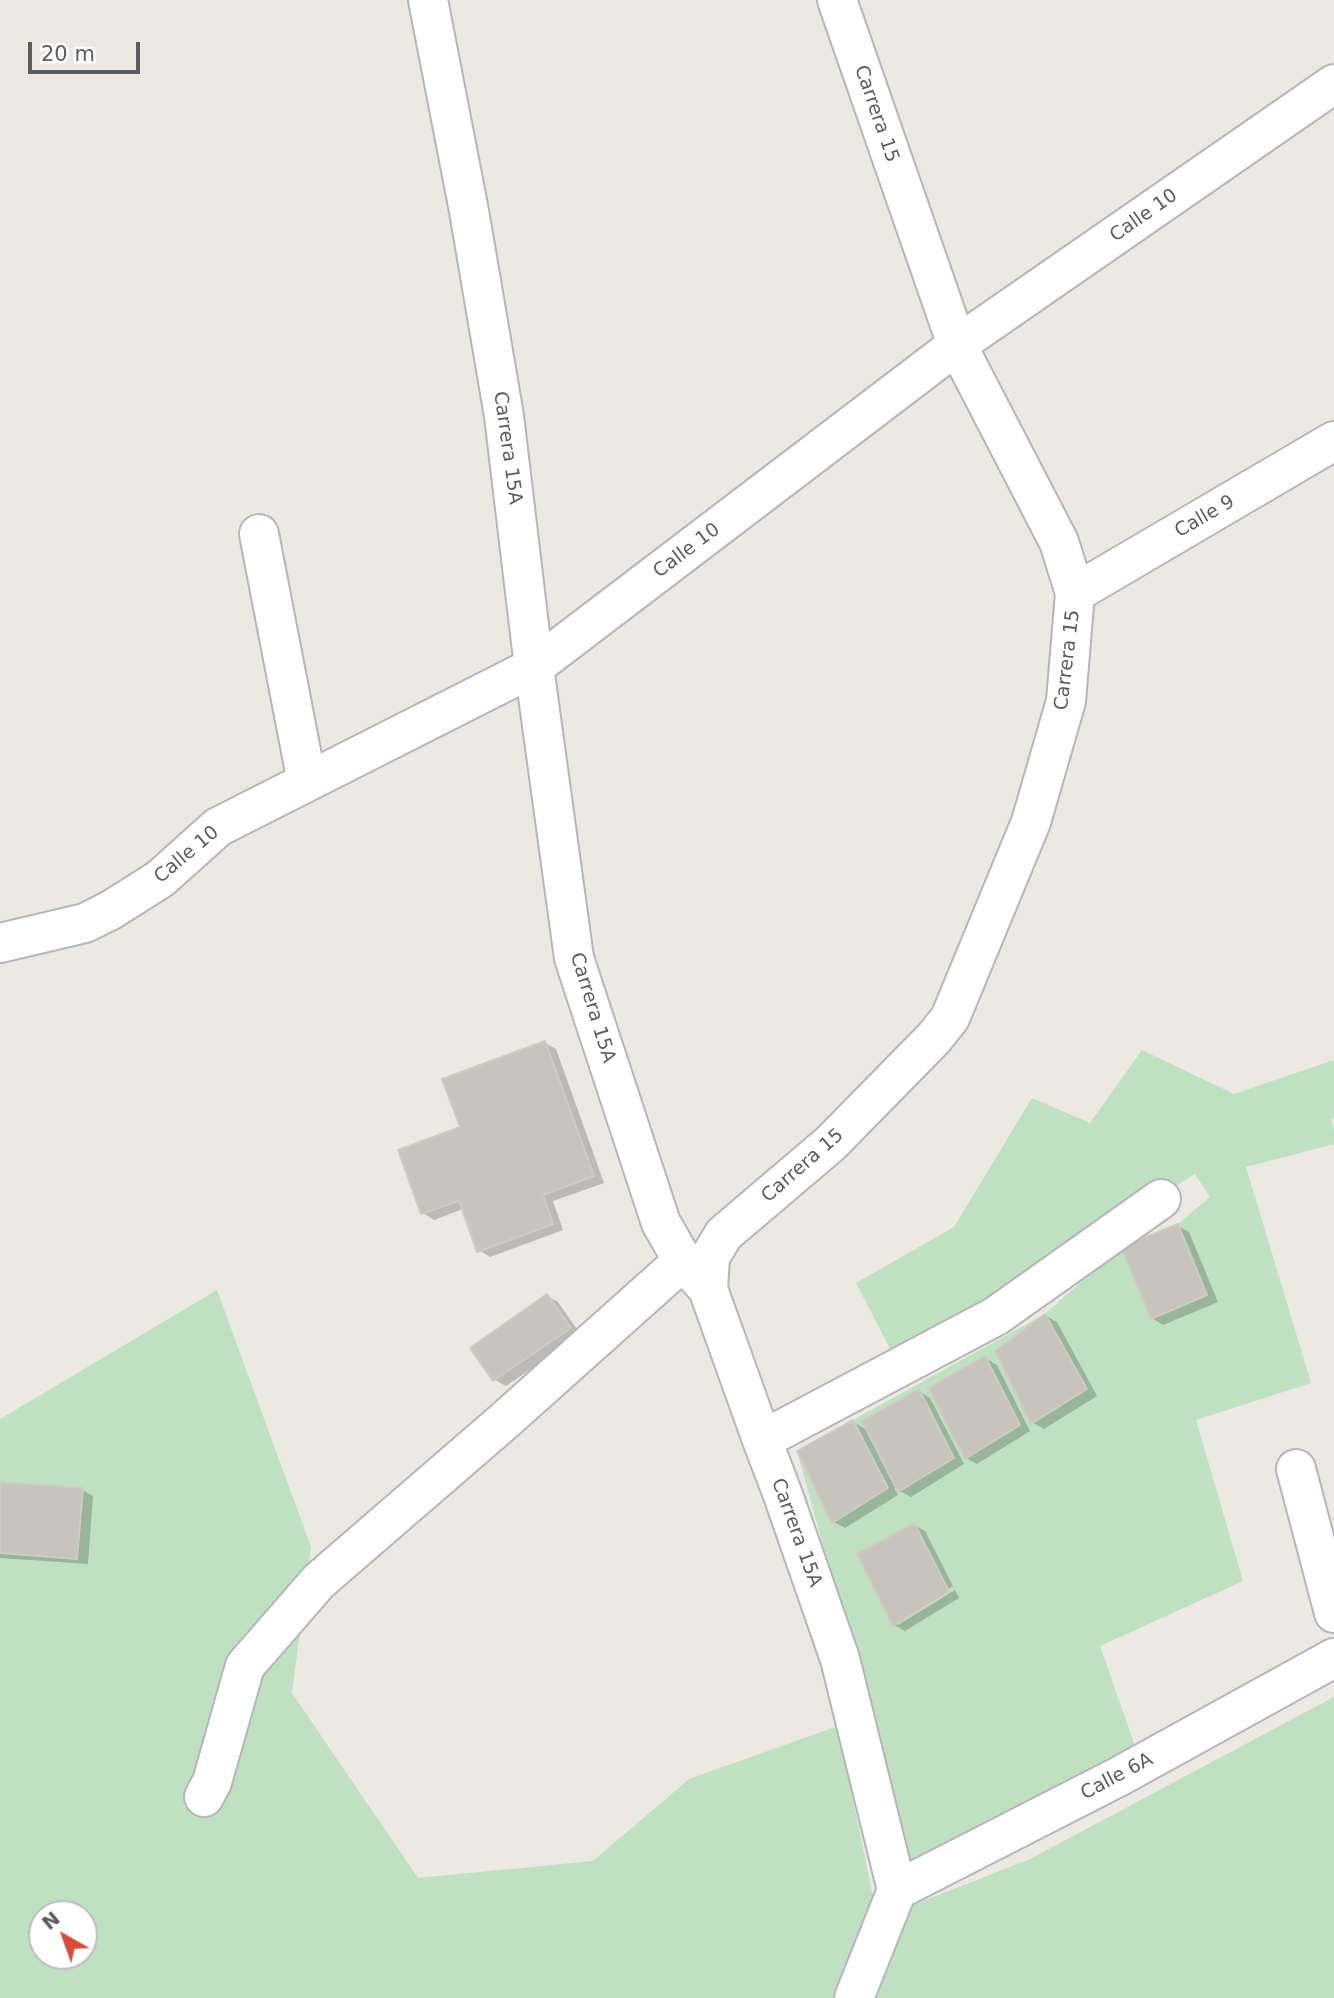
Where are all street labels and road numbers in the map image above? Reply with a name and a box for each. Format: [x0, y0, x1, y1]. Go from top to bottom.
street label: Carrera 15 [849, 62, 903, 166]
street label: Calle 10 [1106, 184, 1182, 248]
street label: Carrera 15A [488, 390, 526, 506]
street label: Calle 9 [1171, 491, 1239, 543]
street label: Calle 10 [649, 519, 725, 583]
street label: Carrera 15 [1051, 608, 1085, 712]
street label: Calle 10 [150, 821, 224, 889]
street label: Carrera 15A [564, 950, 620, 1066]
street label: Carrera 15 [757, 1124, 849, 1208]
street label: Carrera 15A [766, 1475, 826, 1591]
street label: Calle 6A [1077, 1749, 1157, 1805]

